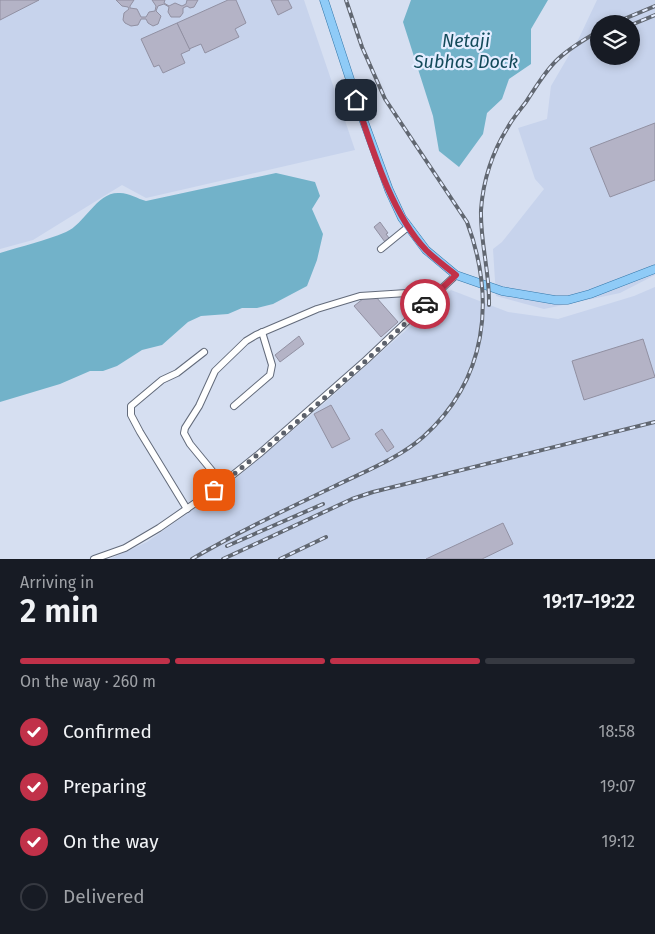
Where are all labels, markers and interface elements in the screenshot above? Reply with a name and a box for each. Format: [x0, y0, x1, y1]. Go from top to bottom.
map controls [590, 15, 640, 65]
button: layers [590, 15, 640, 65]
water label: Netaji Subhas Dock [413, 30, 518, 73]
pin [335, 79, 377, 121]
icon: home [342, 86, 370, 114]
courier [400, 279, 450, 329]
icon: car [411, 290, 439, 318]
pin [193, 469, 235, 511]
icon: bag [200, 476, 228, 504]
text: Arriving in [20, 573, 94, 592]
text: 19:17–19:22 [543, 590, 635, 613]
text: 2 min [20, 592, 99, 630]
text: On the way · 260 m [20, 672, 156, 691]
icon: check [20, 718, 48, 746]
text: Confirmed [63, 720, 152, 743]
text: 18:58 [599, 722, 635, 741]
icon: check [20, 773, 48, 801]
text: Preparing [63, 775, 146, 798]
text: 19:07 [600, 777, 635, 796]
icon: check [20, 828, 48, 856]
text: On the way [63, 830, 159, 853]
text: 19:12 [602, 832, 635, 851]
text: Delivered [63, 885, 145, 908]

